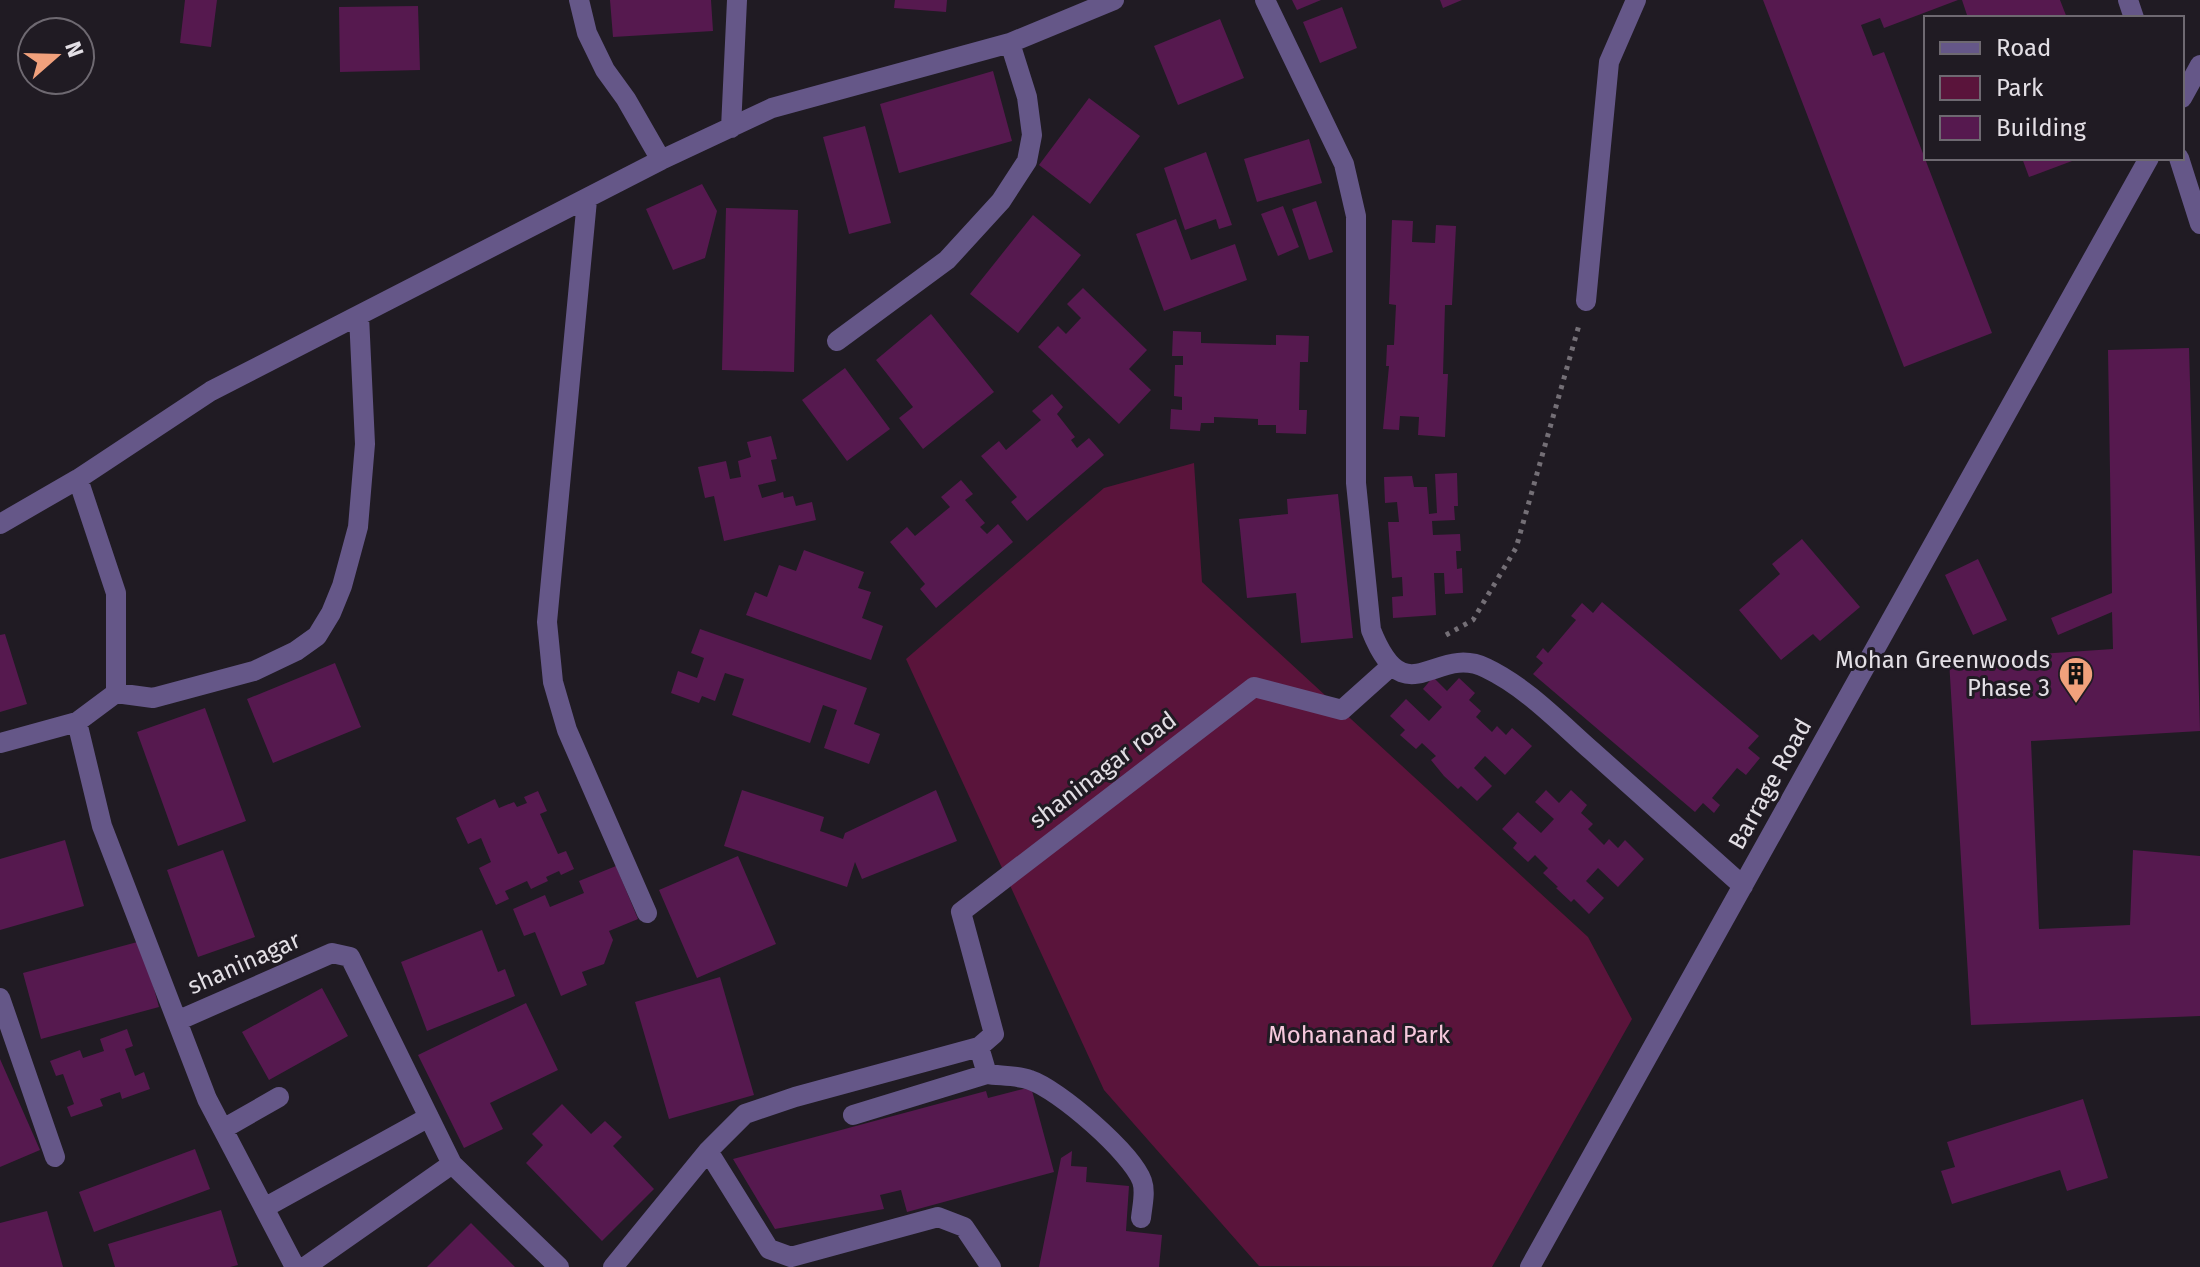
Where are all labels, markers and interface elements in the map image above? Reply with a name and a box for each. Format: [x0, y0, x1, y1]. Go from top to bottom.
north arrow [16, 16, 96, 96]
legend [1924, 16, 2184, 160]
text: Road [1996, 34, 2051, 62]
text: N [59, 38, 90, 61]
text: Park [1996, 74, 2044, 102]
text: Building [1996, 114, 2086, 142]
place label: Mohan Greenwoods Phase 3 [1835, 646, 2050, 702]
building icon: Mohan Greenwoods Phase 3 [2057, 655, 2095, 705]
street label: shaninagar road [1024, 706, 1182, 834]
street label: Barrage Road [1723, 714, 1817, 854]
street label: shaninagar [183, 925, 305, 1000]
park label: Mohananad Park [1268, 1021, 1451, 1049]

